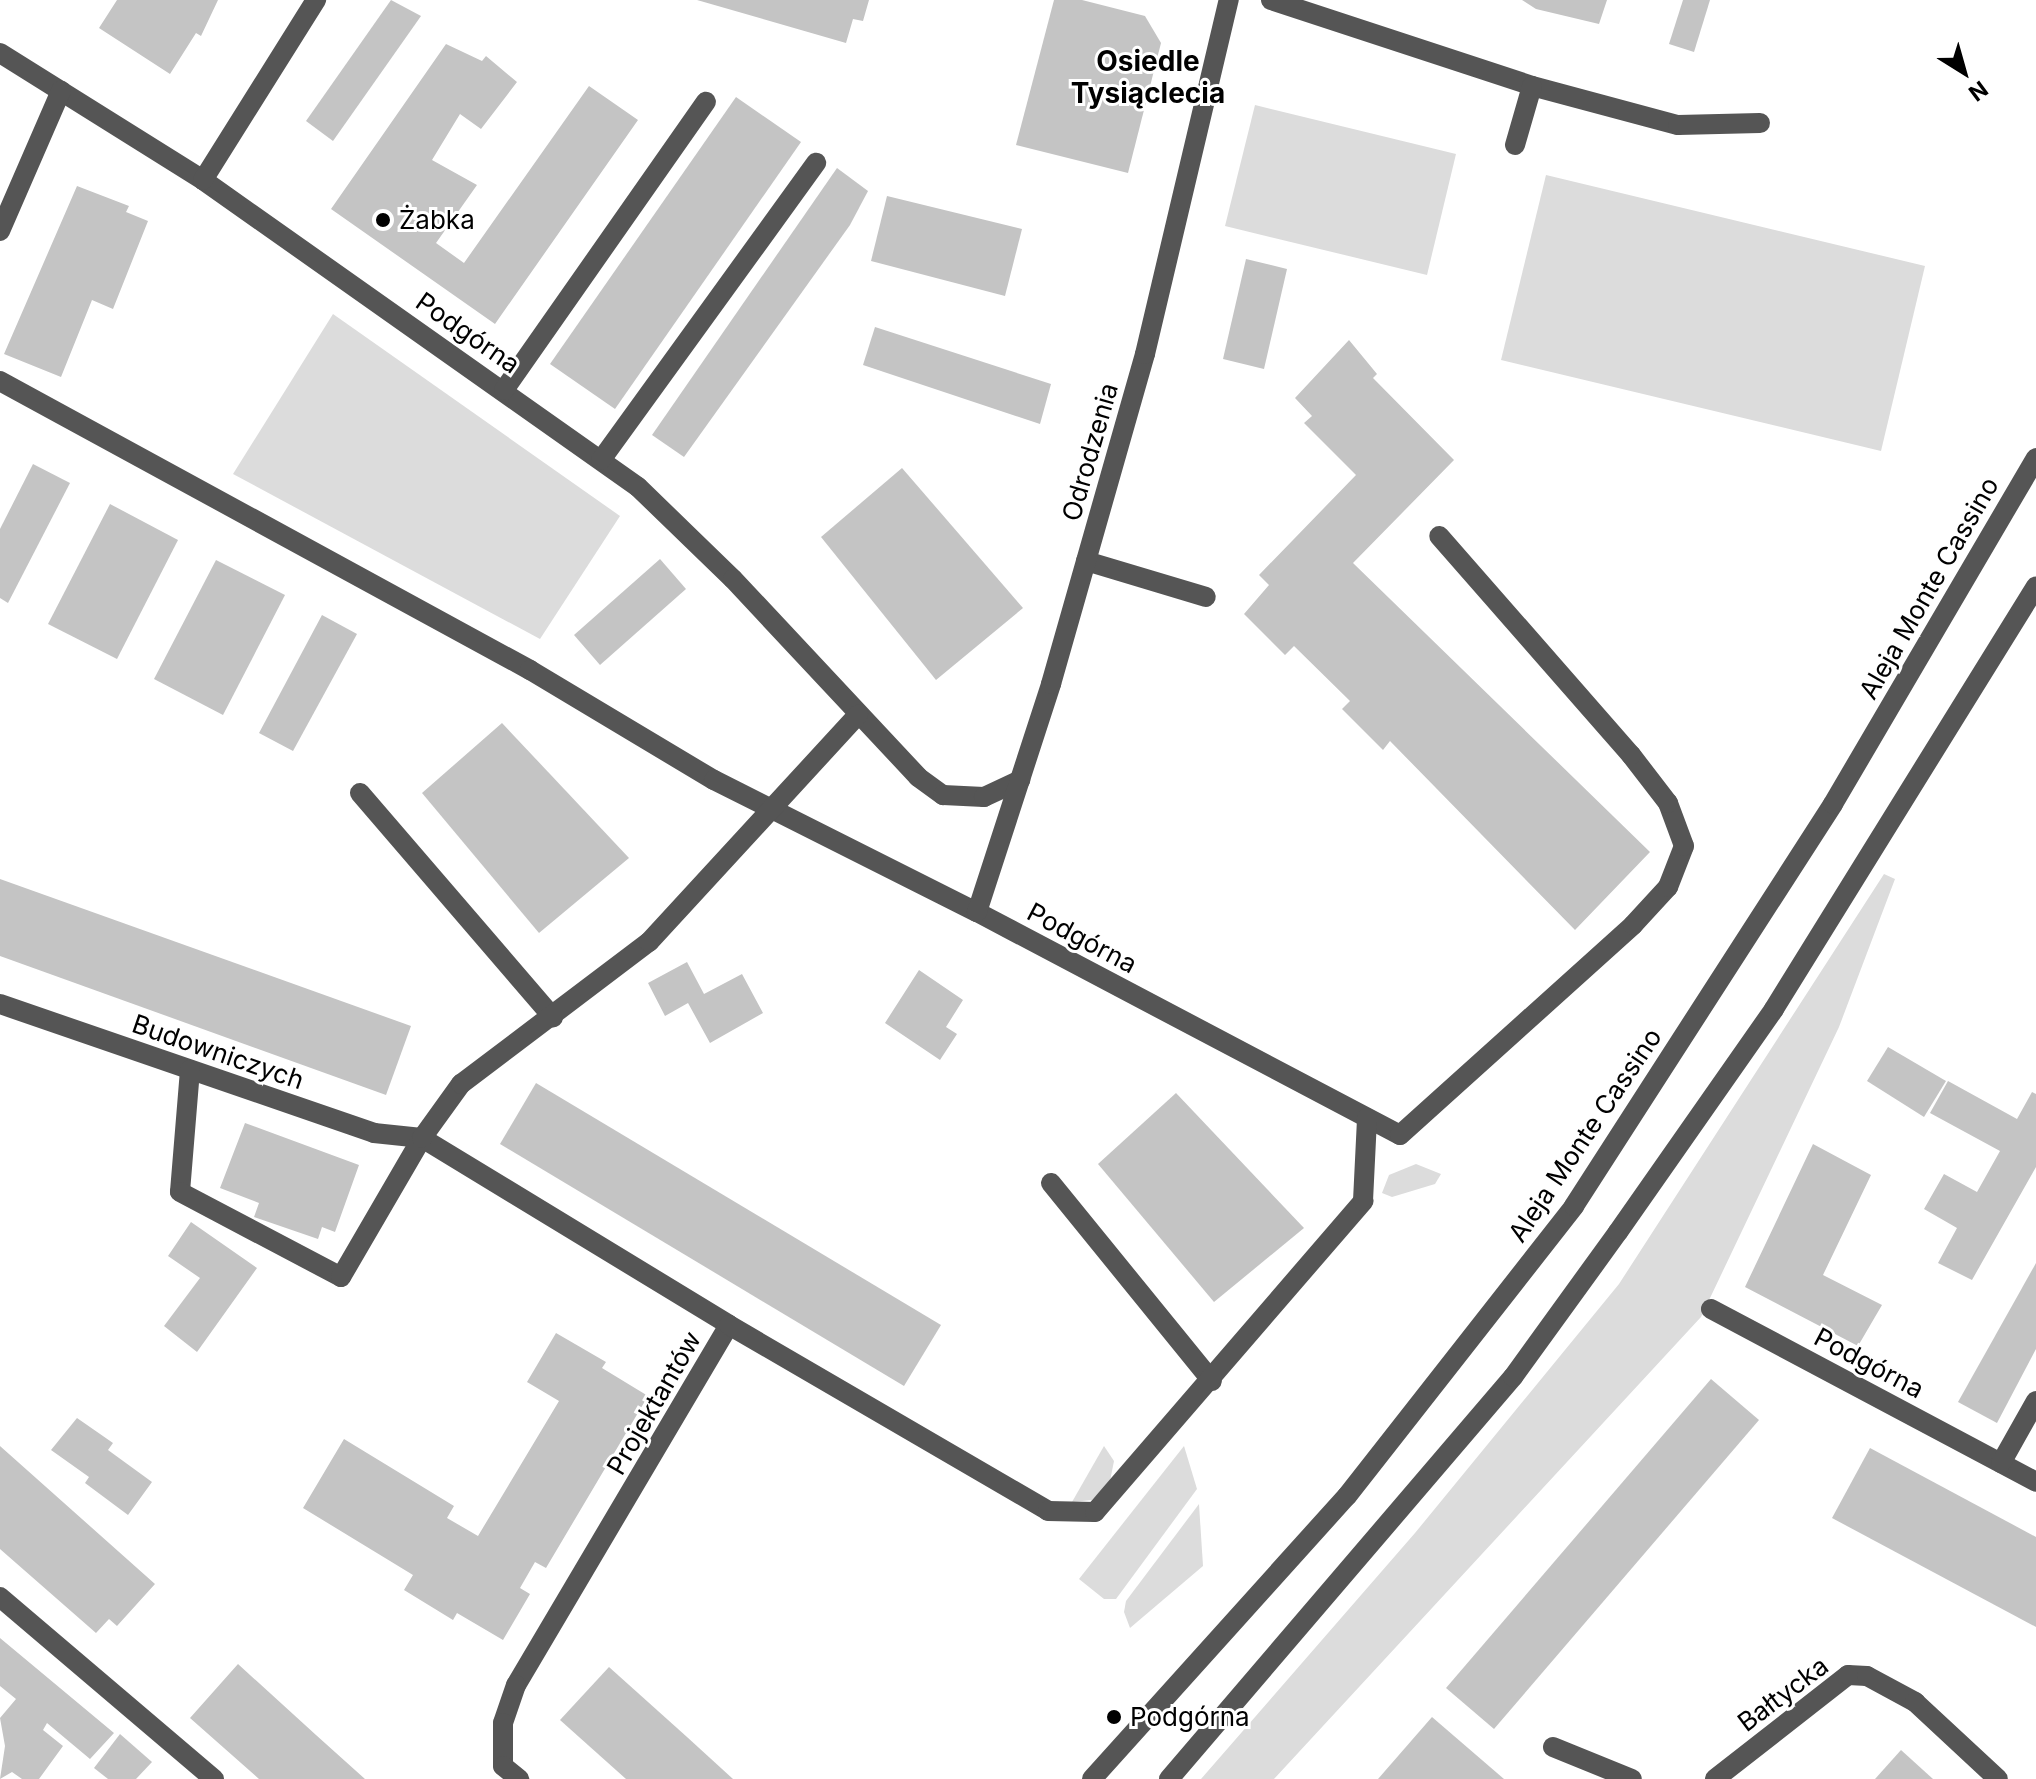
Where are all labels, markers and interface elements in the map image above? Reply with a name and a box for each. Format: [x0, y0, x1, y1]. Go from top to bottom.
north arrow [1924, 32, 2004, 112]
district label: Osiedle Tysiąclecia [1071, 44, 1225, 110]
text: N [1964, 76, 1993, 107]
place label: Żabka [399, 204, 475, 236]
marker: Żabka [374, 211, 392, 229]
street label: Podgórna [410, 286, 526, 380]
street label: Odrodzenia [1055, 379, 1125, 525]
street label: Aleja Monte Cassino [1853, 471, 2005, 705]
street label: Podgórna [1022, 896, 1142, 980]
street label: Budowniczych [128, 1008, 308, 1096]
street label: Aleja Monte Cassino [1502, 1022, 1668, 1248]
street label: Podgórna [1809, 1321, 1929, 1405]
street label: Projektantów [600, 1326, 708, 1480]
street label: Bałtycka [1732, 1650, 1834, 1738]
place label: Podgórna [1130, 1701, 1250, 1733]
marker: Podgórna [1105, 1708, 1123, 1726]

